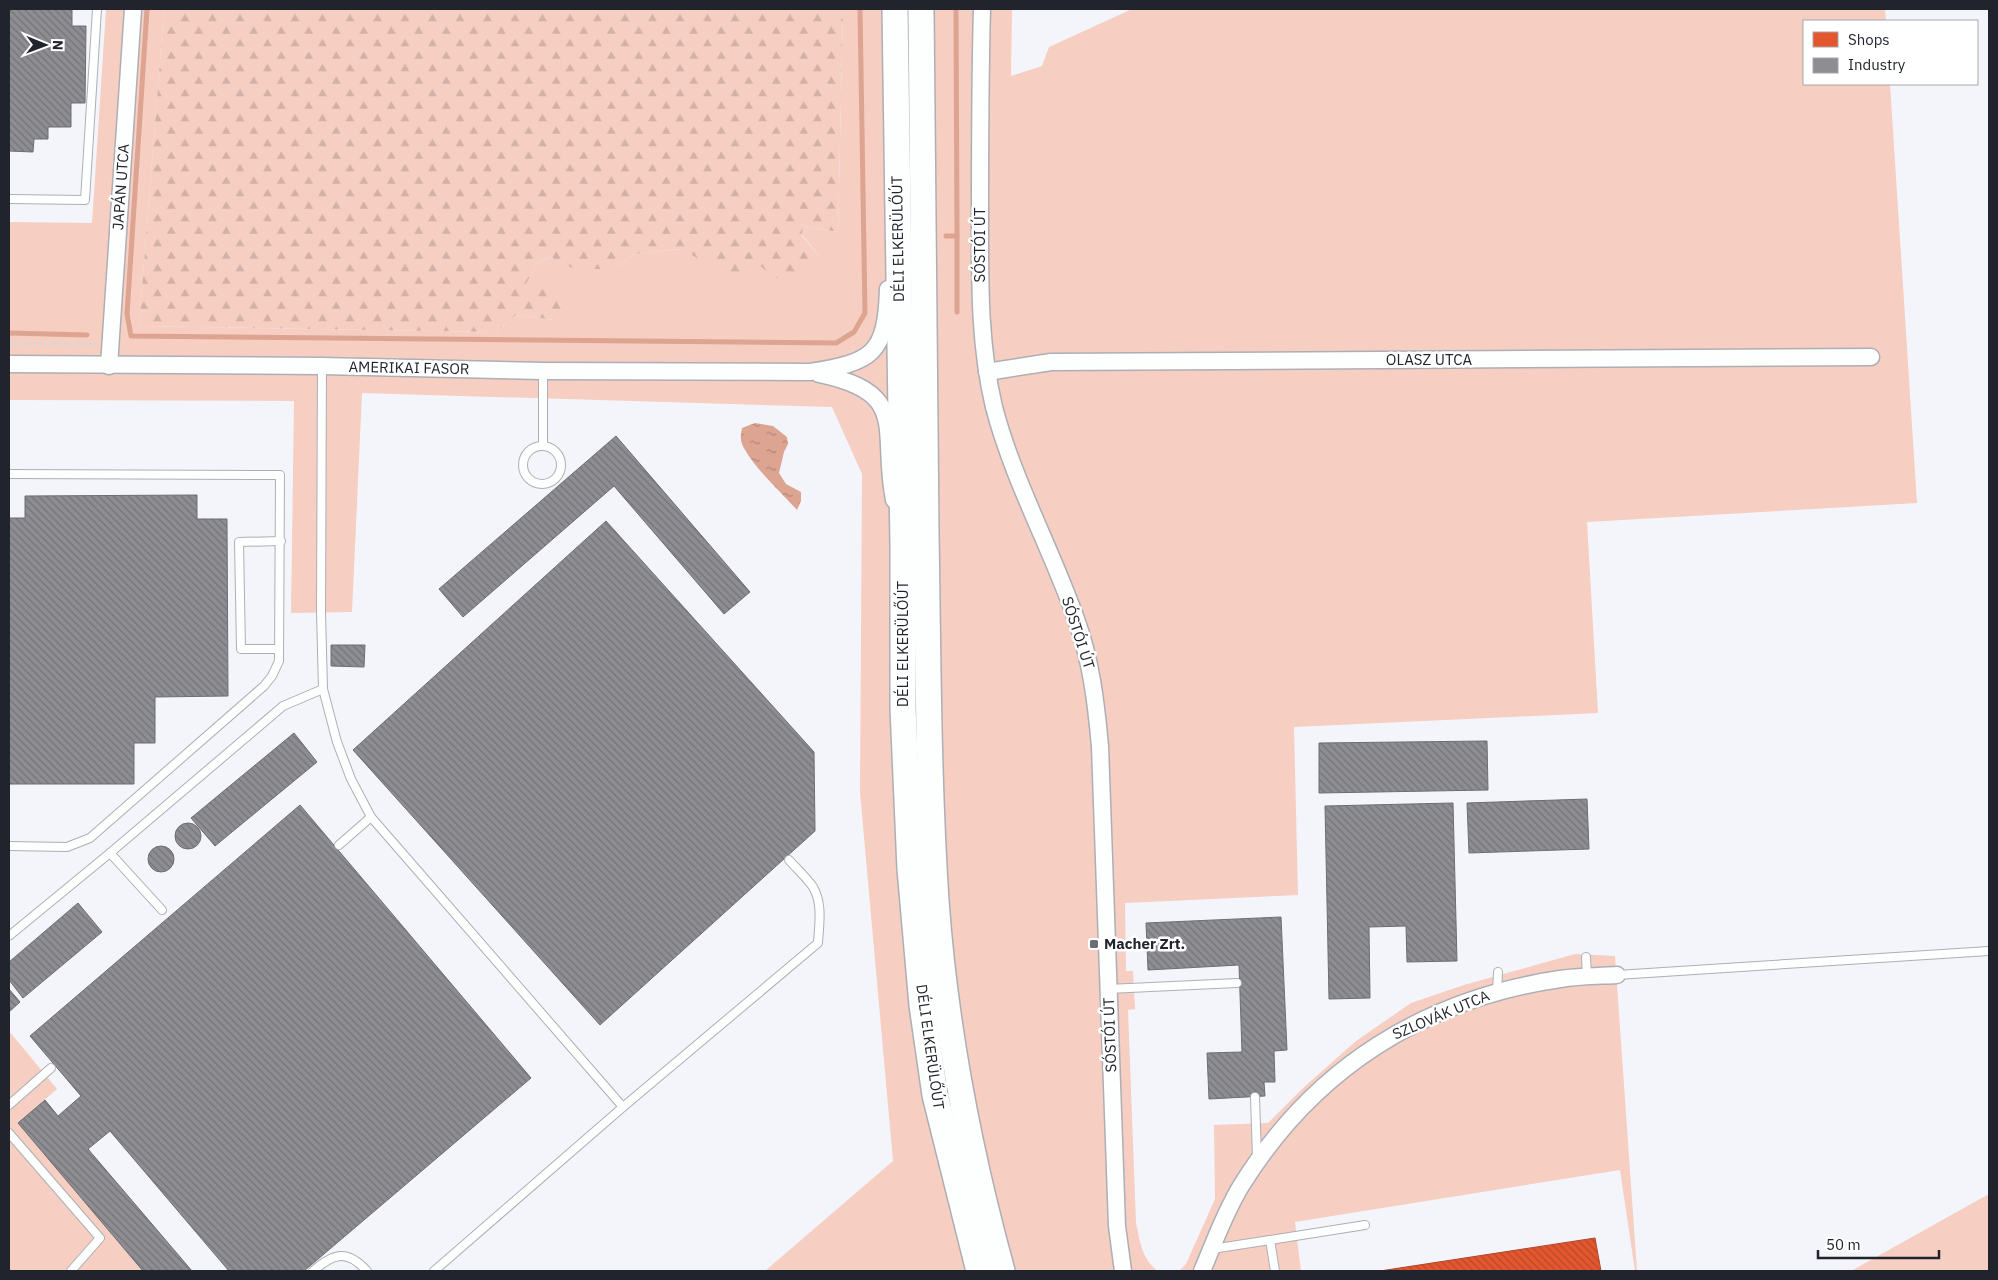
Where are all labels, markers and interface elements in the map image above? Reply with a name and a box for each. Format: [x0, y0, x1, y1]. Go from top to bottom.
north arrow [20, 20, 70, 70]
legend [1803, 20, 1978, 85]
text: Shops [1848, 30, 1890, 49]
text: N [49, 40, 67, 50]
text: Industry [1848, 55, 1906, 74]
street label: JAPÁN UTCA [108, 143, 133, 231]
street label: DÉLI ELKERÜLŐÚT [887, 175, 908, 302]
street label: SÓSTÓI ÚT [970, 207, 989, 283]
street label: OLASZ UTCA [1386, 350, 1473, 369]
street label: AMERIKAI FASOR [348, 357, 470, 378]
street label: DÉLI ELKERÜLŐÚT [893, 580, 912, 707]
street label: SÓSTÓI ÚT [1058, 594, 1099, 672]
place label: Macher Zrt. [1104, 934, 1185, 953]
marker: Macher Zrt. [1088, 938, 1100, 950]
street label: DÉLI ELKERÜLŐÚT [912, 983, 949, 1111]
street label: SZLOVÁK UTCA [1389, 985, 1492, 1044]
street label: SÓSTÓI ÚT [1099, 997, 1120, 1073]
scale bar [1818, 1228, 1939, 1260]
text: 50 m [1826, 1235, 1861, 1254]

